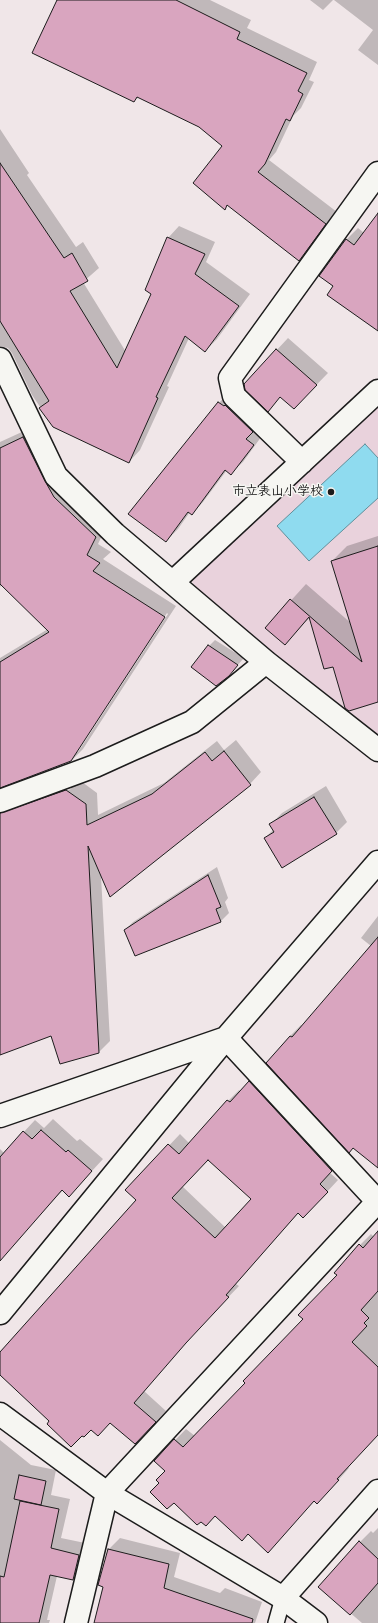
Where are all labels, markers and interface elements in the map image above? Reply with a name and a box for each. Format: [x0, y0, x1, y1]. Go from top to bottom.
place label: 市立表山小学校 [232, 484, 323, 500]
marker: 市立表山小学校 [326, 487, 336, 497]

